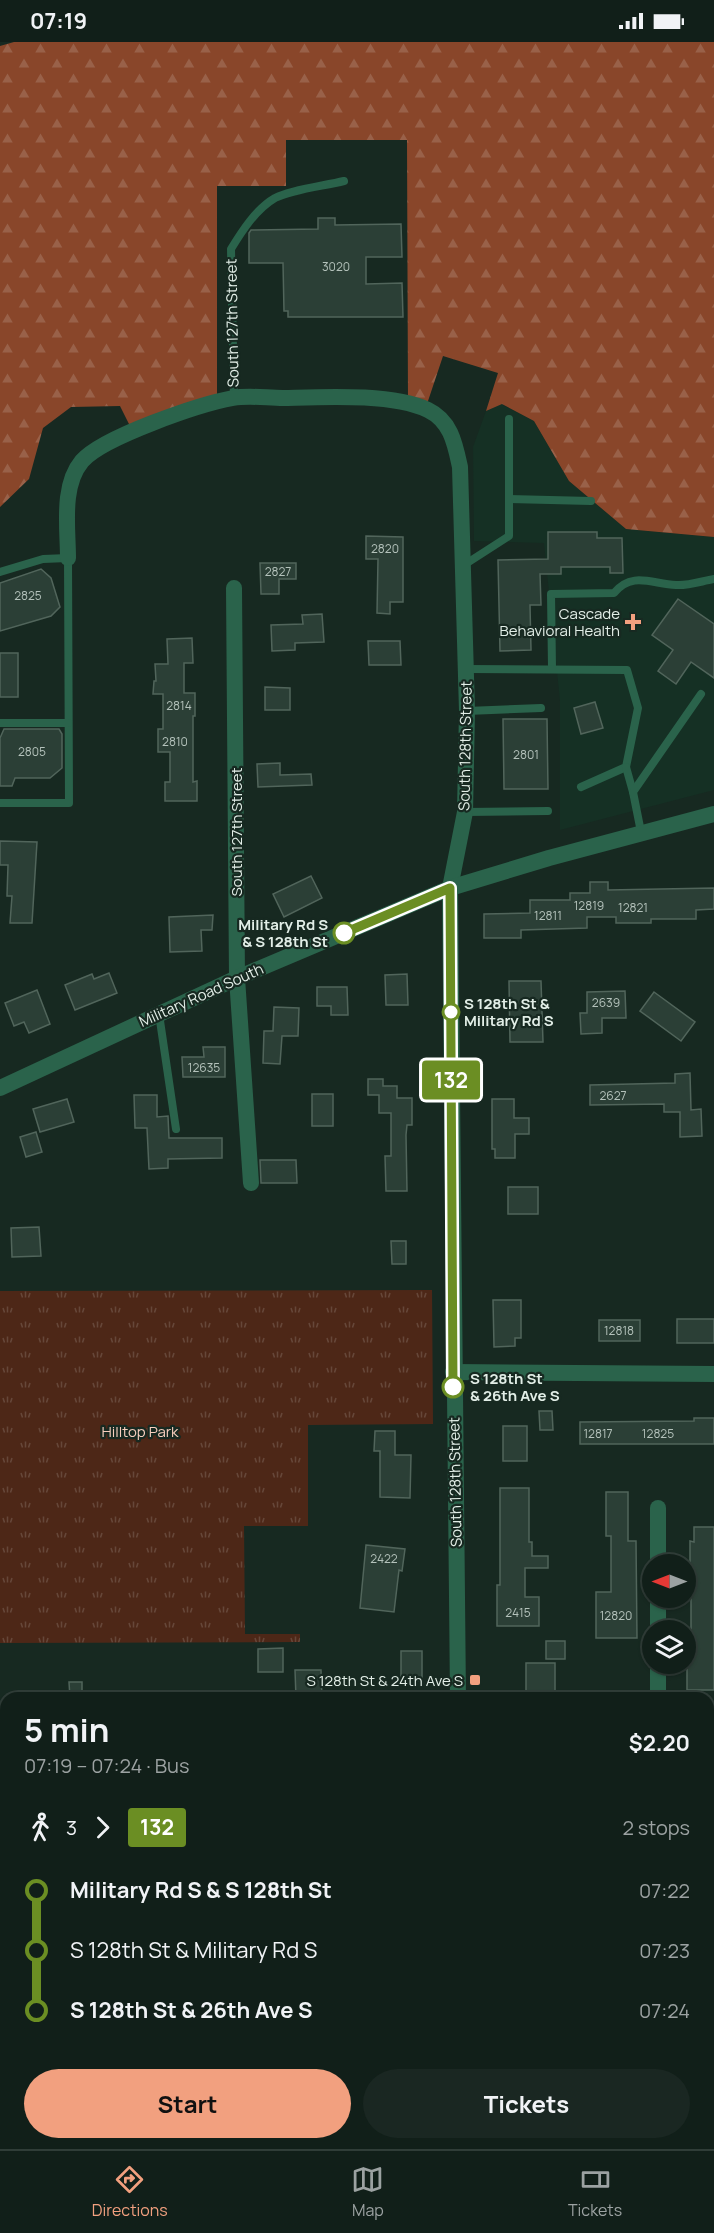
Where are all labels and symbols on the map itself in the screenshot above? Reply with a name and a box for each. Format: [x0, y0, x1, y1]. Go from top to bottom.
street label: South 127th Street [220, 258, 244, 388]
house number: 3020 [322, 258, 350, 275]
house number: 2820 [371, 540, 399, 557]
house number: 2827 [265, 563, 291, 580]
house number: 2825 [14, 587, 42, 604]
place label: Cascade Behavioral Health [500, 603, 620, 641]
marker: Cascade Behavioral Health [624, 613, 642, 631]
street label: South 128th Street [453, 681, 477, 811]
house number: 2814 [166, 697, 192, 714]
house number: 2810 [162, 733, 188, 750]
house number: 2805 [18, 743, 46, 760]
house number: 2801 [513, 746, 539, 763]
street label: South 127th Street [226, 768, 247, 896]
house number: 12819 [574, 897, 604, 914]
house number: 12821 [618, 899, 648, 916]
house number: 12811 [534, 907, 562, 924]
place label: Military Rd S & S 128th St [238, 914, 328, 952]
marker: Military Rd S & S 128th St [333, 922, 355, 944]
street label: Military Road South [135, 958, 267, 1032]
place label: S 128th St & Military Rd S [464, 993, 554, 1031]
house number: 2639 [592, 994, 620, 1011]
marker: S 128th St & Military Rd S [442, 1003, 460, 1021]
house number: 12635 [188, 1059, 220, 1076]
line badge: 132 [416, 1060, 486, 1100]
house number: 2627 [599, 1087, 627, 1104]
house number: 12818 [604, 1322, 634, 1339]
place label: S 128th St & 26th Ave S [470, 1368, 560, 1406]
marker: S 128th St & 26th Ave S [442, 1376, 464, 1398]
street label: South 128th Street [443, 1417, 467, 1547]
park label: Hilltop Park [101, 1421, 179, 1442]
house number: 12817 [583, 1425, 613, 1442]
house number: 12825 [642, 1425, 674, 1442]
house number: 2422 [370, 1550, 398, 1567]
north arrow [642, 1554, 696, 1608]
house number: 2415 [505, 1604, 531, 1621]
house number: 12820 [600, 1607, 632, 1624]
place label: S 128th St & 24th Ave S [306, 1670, 463, 1691]
marker: S 128th St & 24th Ave S [468, 1673, 482, 1687]

